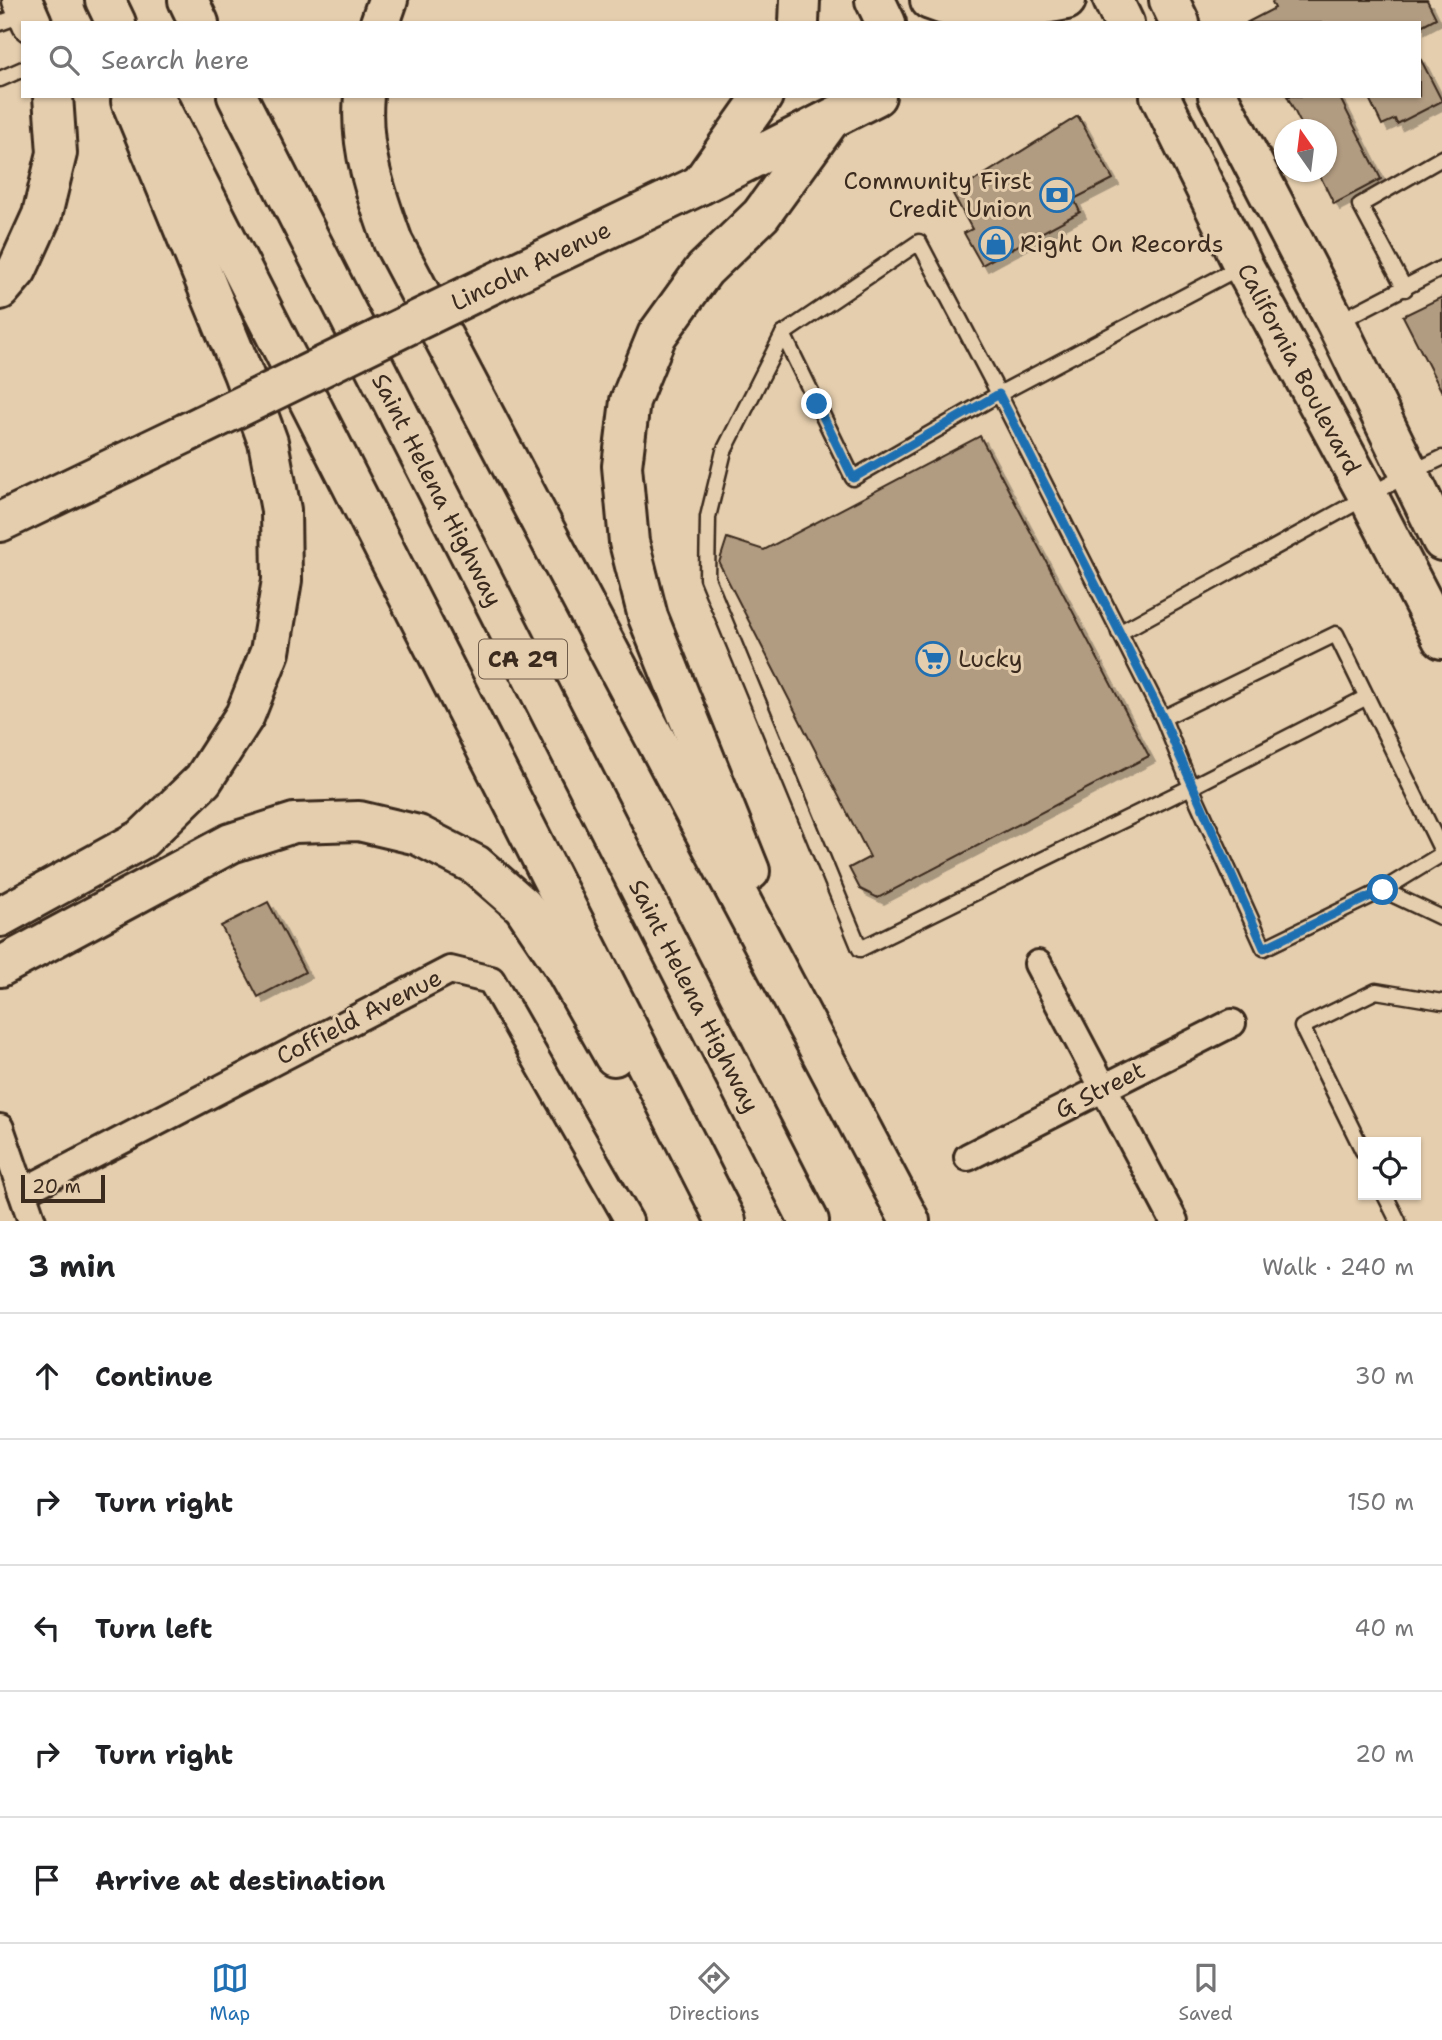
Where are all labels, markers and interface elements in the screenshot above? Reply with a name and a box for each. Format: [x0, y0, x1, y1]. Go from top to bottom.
search box [21, 21, 1421, 98]
icon: search [45, 41, 83, 79]
text: Search here [101, 42, 250, 77]
north arrow [1274, 119, 1337, 182]
place label: Community First Credit Union [844, 165, 1032, 225]
bank icon: Community First Credit Union [1038, 176, 1076, 214]
street label: Lincoln Avenue [446, 213, 616, 319]
shop icon: Right On Records [977, 225, 1015, 263]
place label: Right On Records [1020, 228, 1224, 260]
street label: California Boulevard [1230, 258, 1368, 480]
street label: Saint Helena Highway [364, 368, 510, 612]
route end [801, 388, 832, 419]
road number: CA 29 [479, 639, 567, 678]
supermarket icon: Lucky [914, 640, 952, 678]
place label: Lucky [958, 643, 1023, 675]
street label: Saint Helena Highway [621, 874, 767, 1118]
route start [1367, 874, 1398, 905]
street label: Coffield Avenue [271, 962, 447, 1072]
street label: G Street [1050, 1054, 1150, 1126]
map controls [1358, 1137, 1421, 1200]
button: locate [1358, 1137, 1421, 1200]
scale bar [21, 1172, 105, 1204]
text: 20 m [32, 1174, 81, 1199]
text: 3 min [28, 1246, 115, 1287]
text: Walk · 240 m [1262, 1252, 1414, 1282]
icon: ahead [28, 1357, 66, 1395]
text: Continue [95, 1359, 213, 1394]
text: 30 m [1355, 1361, 1414, 1391]
icon: right [28, 1483, 66, 1521]
text: Turn right [95, 1485, 233, 1520]
text: 150 m [1347, 1487, 1414, 1517]
icon: left [28, 1609, 66, 1647]
text: Turn left [95, 1611, 212, 1646]
text: 40 m [1354, 1613, 1414, 1643]
icon: right [28, 1735, 66, 1773]
text: Turn right [95, 1737, 233, 1772]
text: 20 m [1355, 1739, 1414, 1769]
icon: arrive [28, 1861, 66, 1899]
text: Arrive at destination [95, 1863, 385, 1898]
tab: Map [209, 1959, 250, 2026]
tab: Directions [669, 1959, 760, 2026]
tab: Saved [1179, 1959, 1233, 2026]

